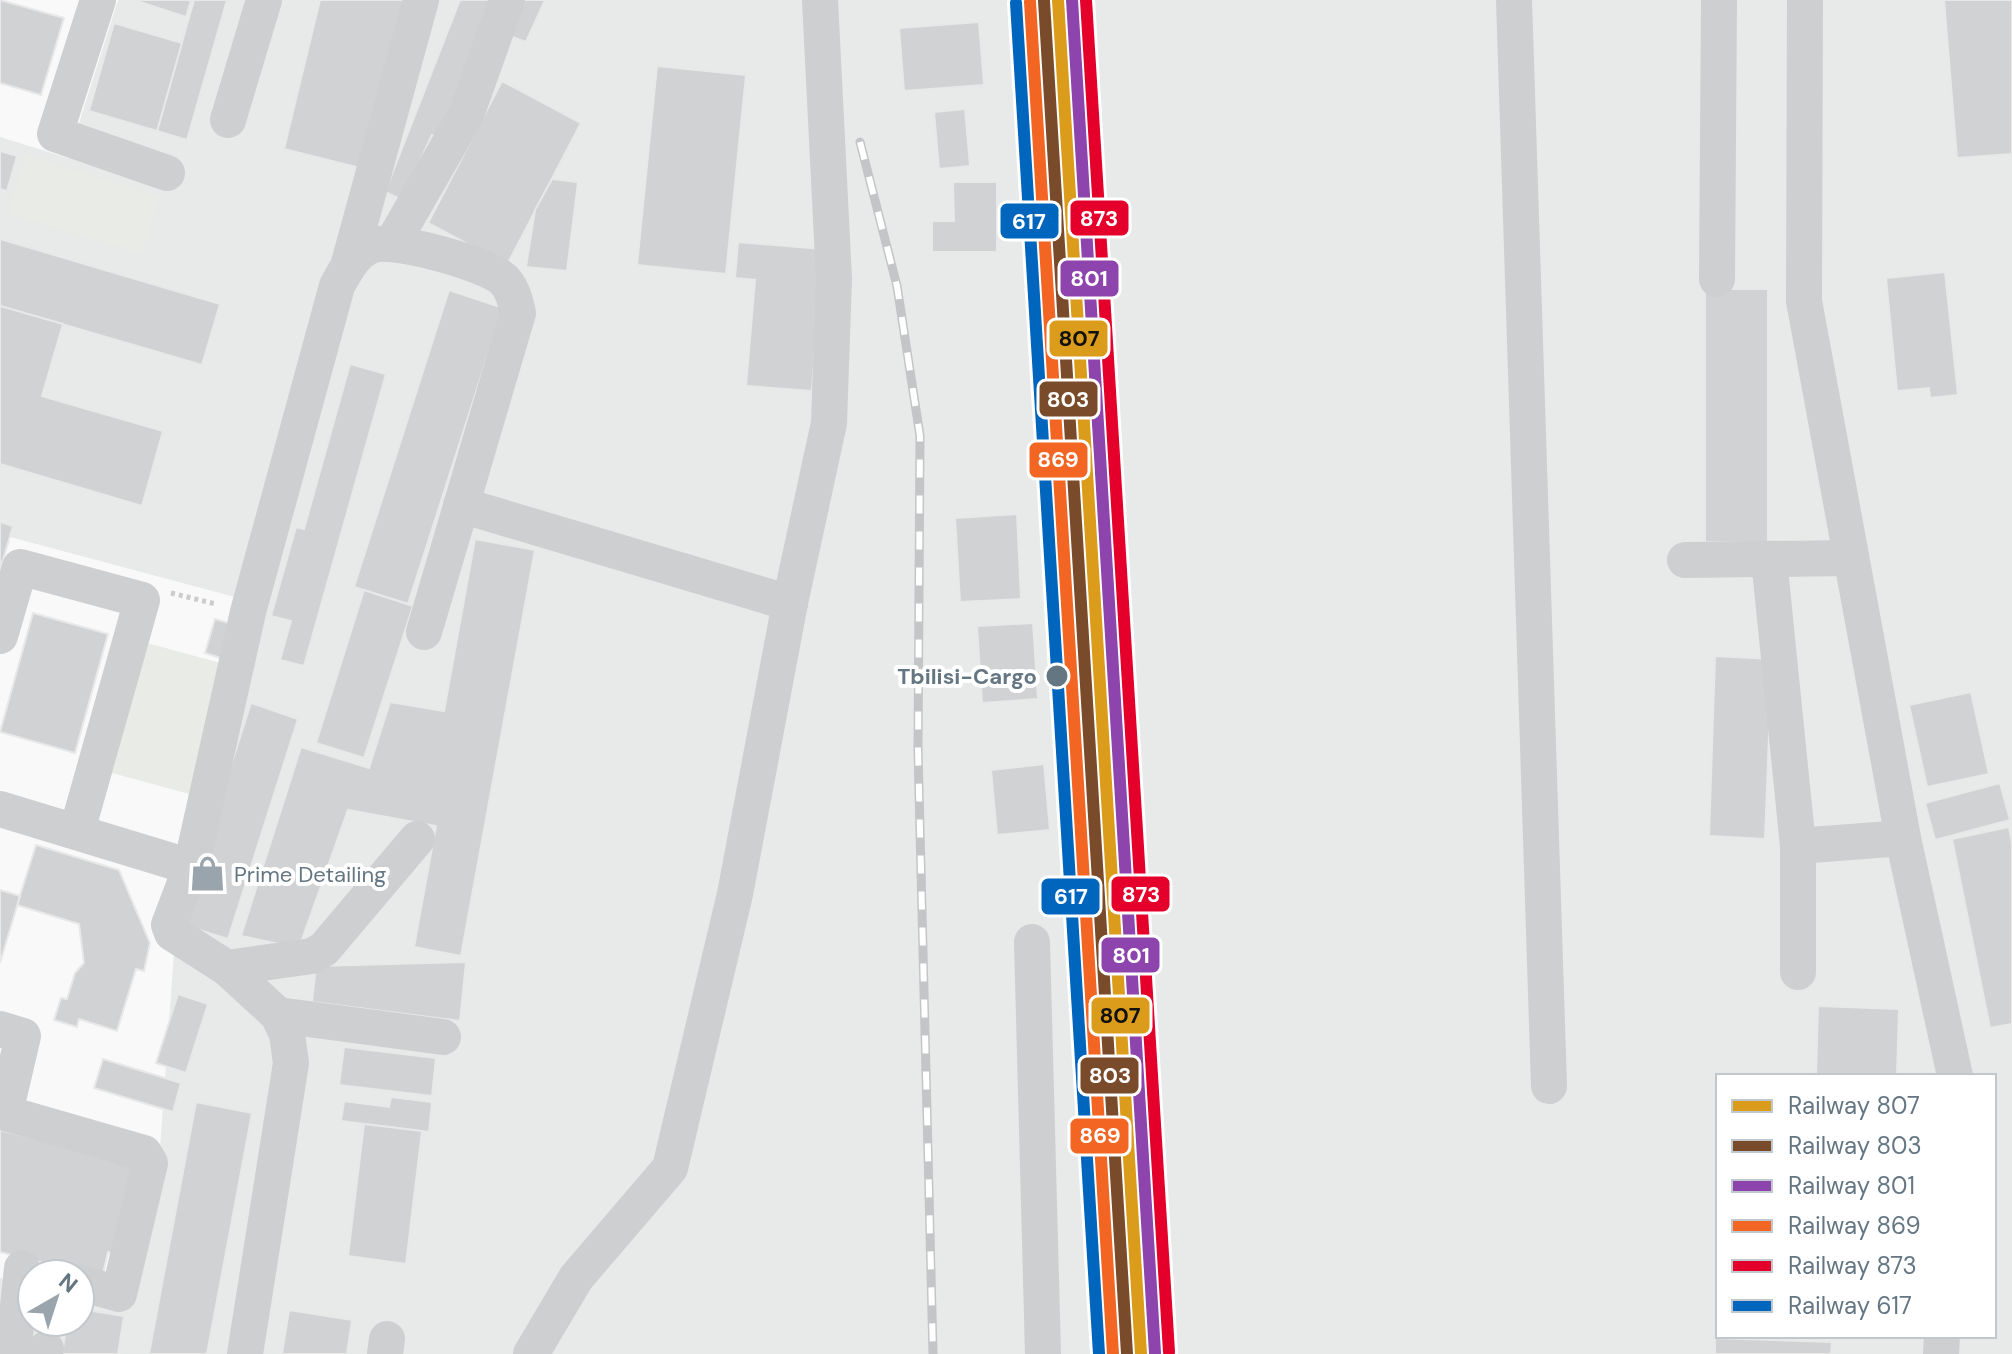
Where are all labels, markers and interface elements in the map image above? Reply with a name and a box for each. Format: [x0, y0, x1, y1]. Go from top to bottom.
line badge: 873 [1069, 199, 1130, 237]
line badge: 617 [999, 202, 1060, 240]
text: 873 [1080, 204, 1118, 233]
text: 617 [1012, 207, 1046, 236]
line badge: 801 [1059, 259, 1120, 298]
text: 801 [1070, 264, 1108, 293]
line badge: 807 [1048, 319, 1109, 358]
text: 807 [1058, 324, 1100, 353]
line badge: 803 [1038, 380, 1099, 418]
text: 803 [1047, 385, 1089, 414]
line badge: 869 [1028, 441, 1089, 479]
text: 869 [1037, 445, 1079, 474]
place label: Tbilisi-Cargo [897, 662, 1037, 691]
marker: Tbilisi-Cargo [1044, 663, 1070, 689]
shop icon: Prime Detailing [189, 855, 227, 893]
place label: Prime Detailing [234, 860, 386, 889]
line badge: 873 [1110, 875, 1171, 913]
line badge: 617 [1040, 877, 1101, 916]
text: 873 [1122, 880, 1160, 909]
text: 617 [1054, 882, 1088, 911]
line badge: 801 [1100, 936, 1161, 974]
text: 801 [1112, 941, 1150, 970]
line badge: 807 [1090, 996, 1151, 1035]
text: 807 [1099, 1001, 1141, 1030]
line badge: 803 [1079, 1056, 1140, 1095]
text: 803 [1089, 1061, 1131, 1090]
legend [1716, 1074, 1996, 1338]
text: Railway 807 [1788, 1090, 1920, 1121]
line badge: 869 [1069, 1117, 1130, 1155]
text: 869 [1079, 1121, 1121, 1150]
text: Railway 803 [1788, 1130, 1922, 1161]
text: Railway 801 [1788, 1170, 1915, 1201]
text: Railway 869 [1788, 1210, 1921, 1241]
text: Railway 873 [1788, 1250, 1917, 1281]
north arrow [16, 1258, 96, 1338]
text: N [53, 1267, 84, 1299]
text: Railway 617 [1788, 1290, 1912, 1321]

